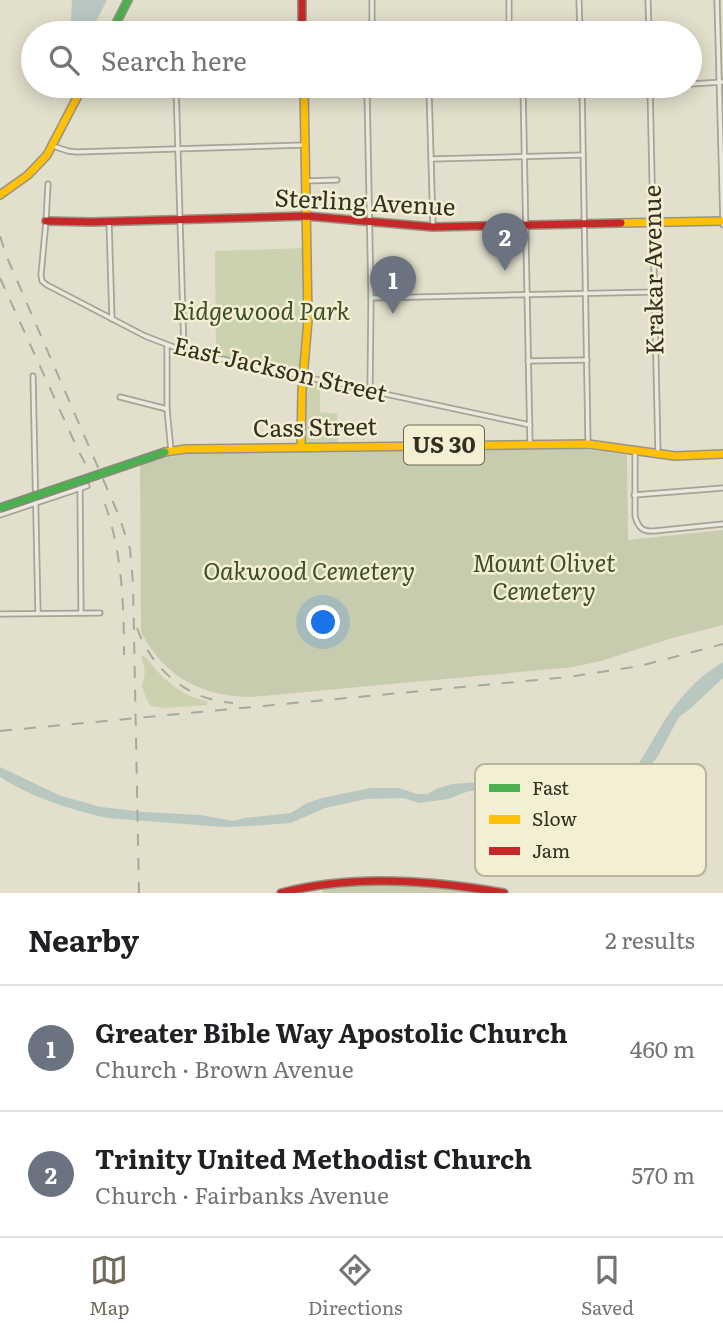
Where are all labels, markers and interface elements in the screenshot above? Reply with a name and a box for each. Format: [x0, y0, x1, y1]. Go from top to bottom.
search box [21, 21, 702, 98]
text: Search here [101, 40, 247, 79]
icon: search [45, 41, 83, 79]
street label: Sterling Avenue [274, 178, 457, 223]
street label: Krakar Avenue [633, 185, 670, 355]
pin: 2 [482, 213, 528, 271]
pin: 1 [370, 256, 416, 314]
park label: Ridgewood Park [172, 292, 351, 327]
street label: East Jackson Street [170, 326, 391, 409]
street label: Cass Street [252, 407, 378, 444]
road number: US 30 [404, 426, 484, 464]
park label: Mount Olivet Cemetery [472, 544, 616, 607]
park label: Oakwood Cemetery [203, 552, 415, 587]
your location [306, 605, 340, 639]
legend [475, 764, 706, 876]
text: Fast [532, 773, 569, 801]
text: Slow [532, 804, 577, 832]
text: Jam [532, 836, 570, 864]
text: Nearby [28, 917, 139, 961]
text: 2 results [605, 922, 695, 956]
text: Greater Bible Way Apostolic Church [95, 1012, 568, 1051]
text: 1 [46, 1031, 56, 1065]
text: 460 m [630, 1031, 695, 1065]
text: Church · Brown Avenue [95, 1051, 354, 1085]
text: Trinity United Methodist Church [95, 1138, 532, 1177]
text: 2 [45, 1157, 57, 1191]
text: 570 m [632, 1157, 695, 1191]
text: Church · Fairbanks Avenue [95, 1177, 389, 1211]
tab: Map [89, 1251, 130, 1321]
tab: Directions [308, 1251, 403, 1321]
tab: Saved [581, 1251, 634, 1321]

